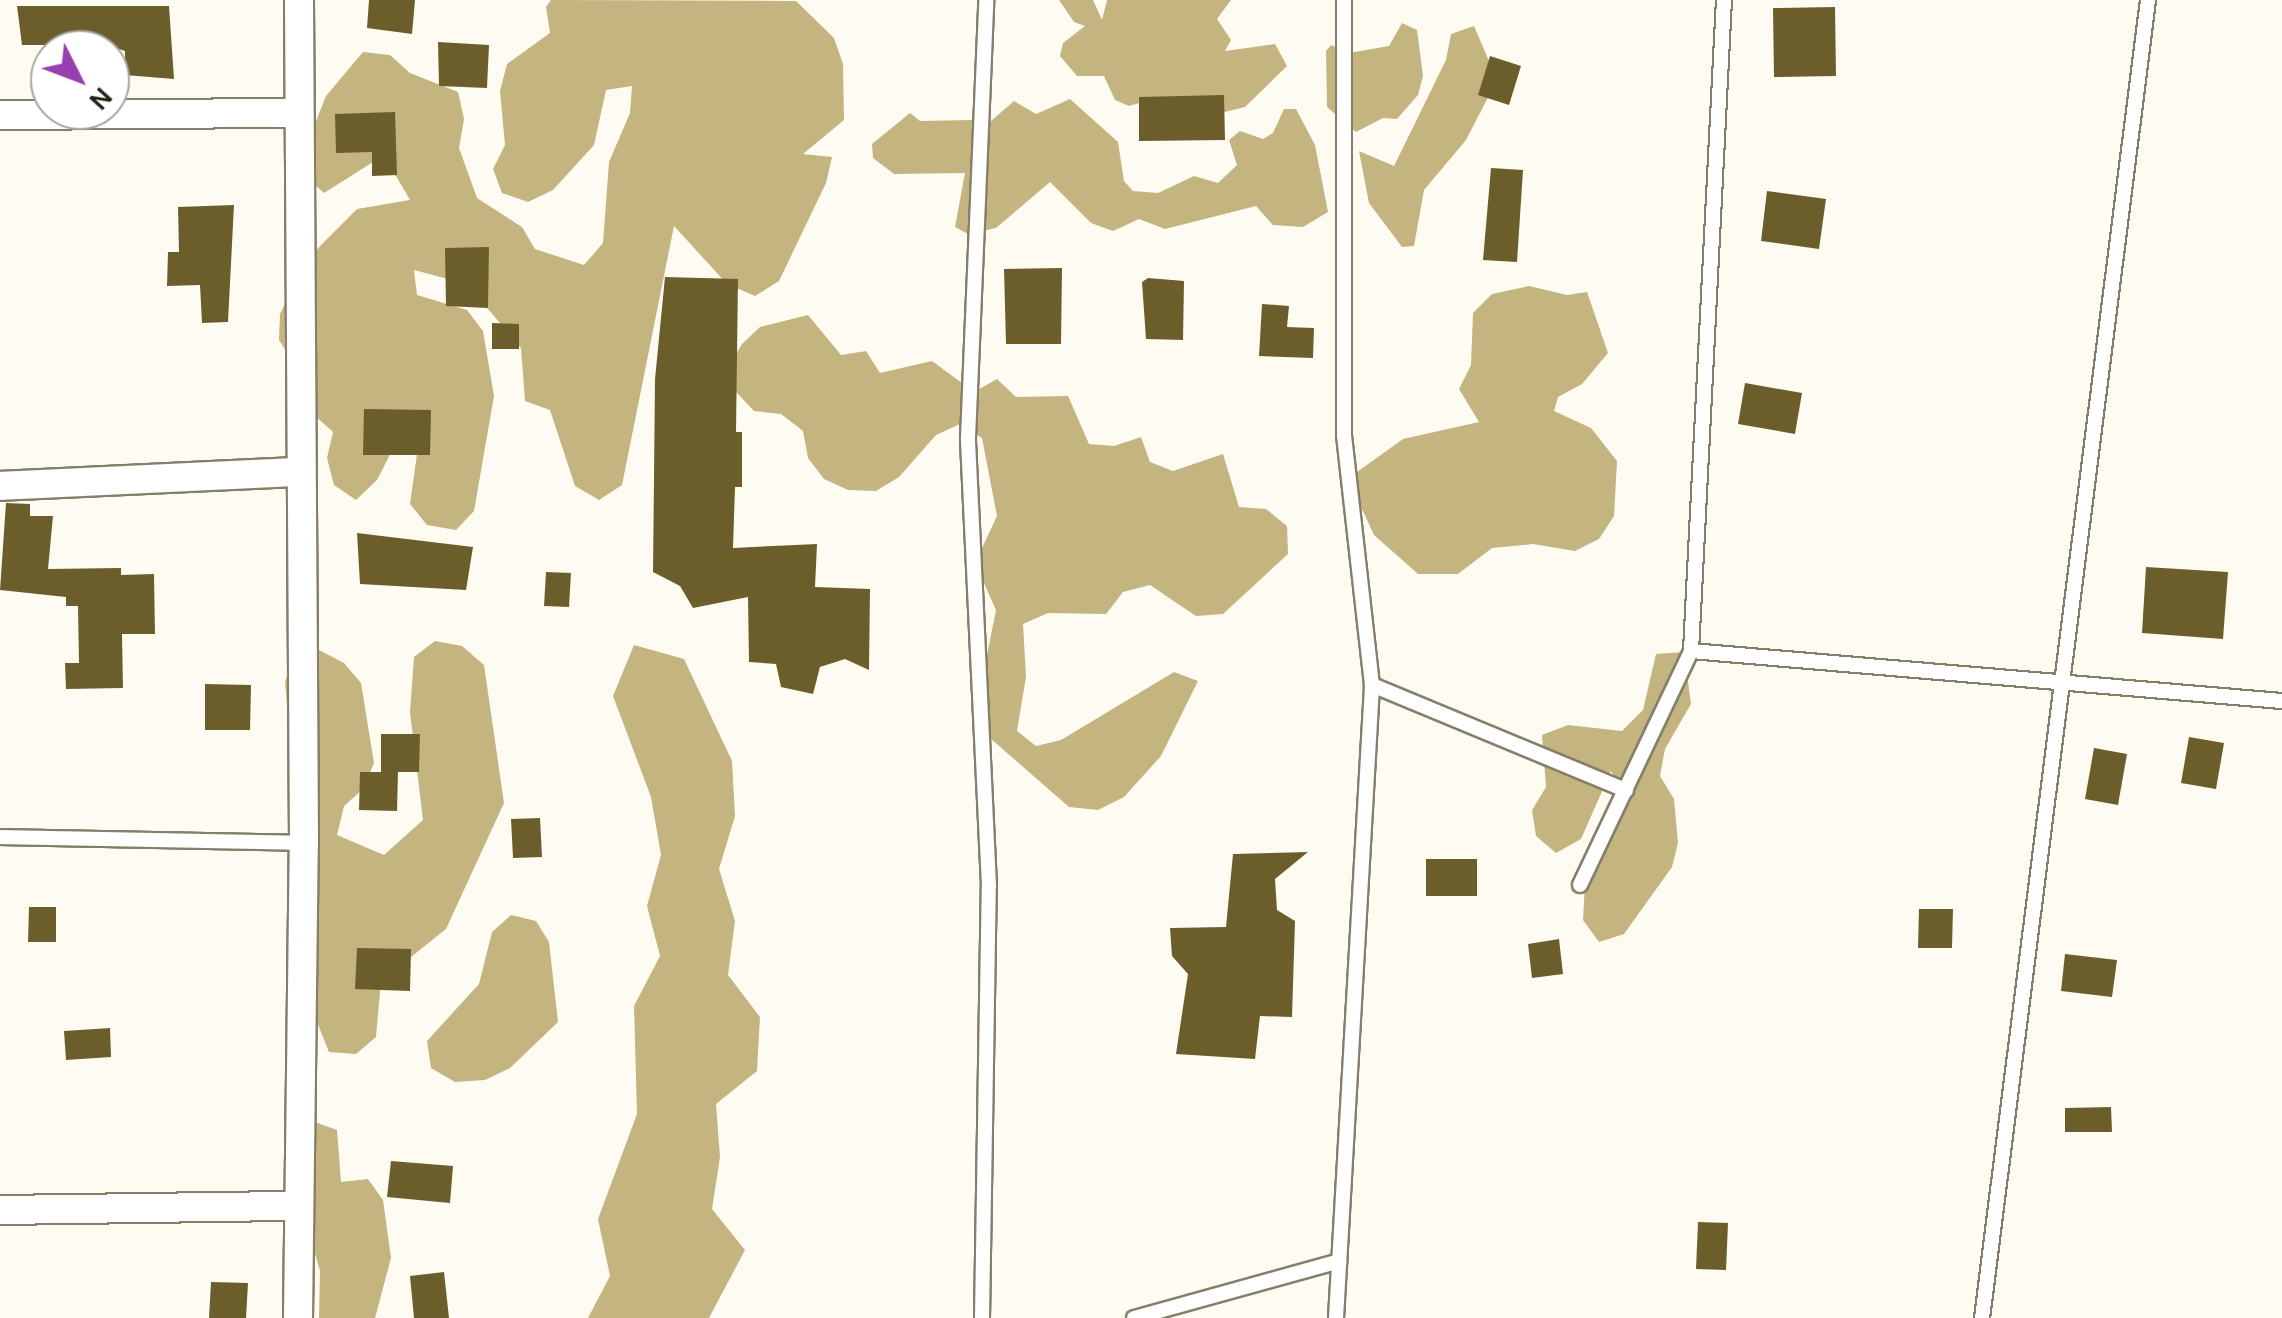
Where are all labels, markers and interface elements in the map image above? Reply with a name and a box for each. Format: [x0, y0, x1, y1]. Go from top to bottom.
north arrow [30, 30, 130, 130]
text: N [82, 81, 120, 118]

